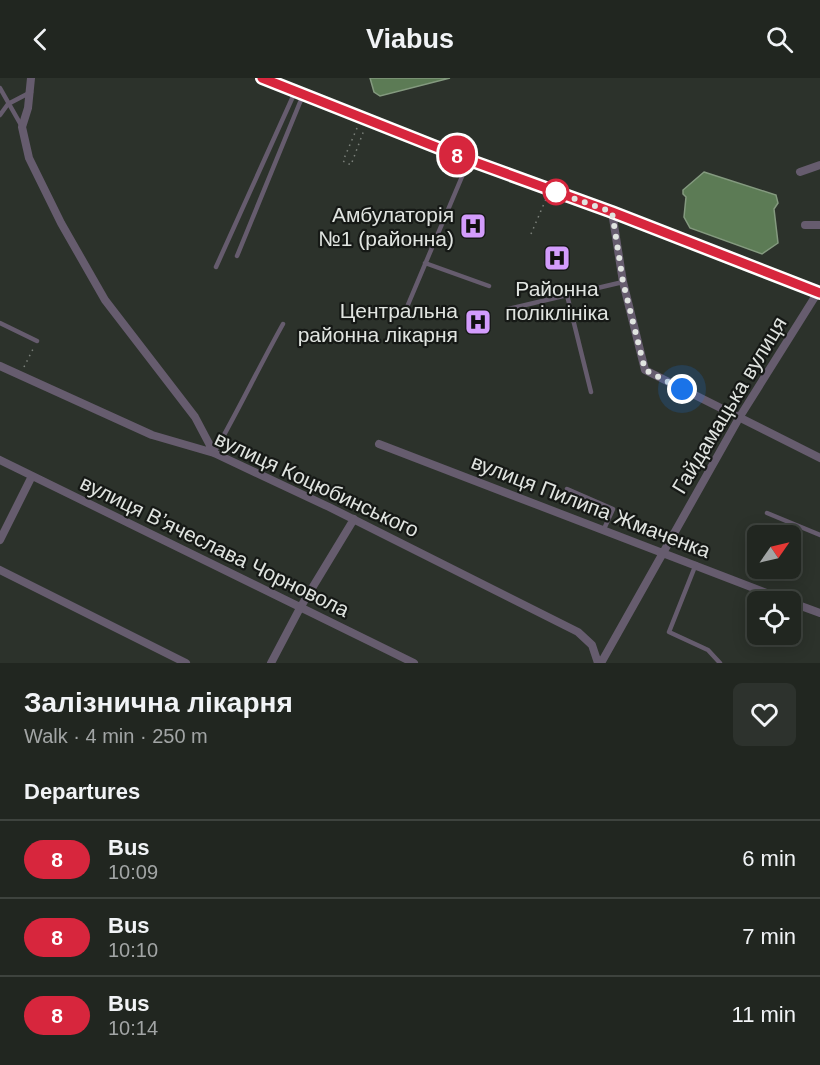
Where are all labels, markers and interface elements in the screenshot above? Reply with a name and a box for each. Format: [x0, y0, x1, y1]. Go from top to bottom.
icon: back [24, 23, 57, 56]
icon: search [763, 23, 796, 56]
text: Viabus [366, 24, 454, 54]
line badge: 8 [438, 136, 476, 175]
text: 8 [451, 144, 463, 167]
unlabelled marker [543, 179, 569, 205]
place label: Амбулаторія №1 (районна) [318, 203, 454, 250]
hospital icon: Амбулаторія №1 (районна) [458, 211, 488, 241]
hospital icon: Районна поліклініка [542, 243, 572, 273]
place label: Районна поліклініка [505, 277, 609, 324]
place label: Центральна районна лікарня [298, 299, 458, 346]
hospital icon: Центральна районна лікарня [463, 307, 493, 337]
street label: Гайдамацька вулиця [667, 313, 791, 497]
your location [667, 374, 697, 404]
street label: вулиця Коцюбинського [211, 427, 423, 541]
street label: вулиця Пилипа Жмаченка [468, 450, 714, 562]
street label: вулиця Вʼячеслава Чорновола [77, 471, 353, 621]
north arrow [747, 525, 801, 579]
map controls [747, 525, 801, 645]
button: locate [747, 591, 801, 645]
button: heart [733, 683, 796, 746]
text: Залізнична лікарня [24, 687, 293, 718]
text: Walk · 4 min · 250 m [24, 725, 208, 747]
text: Departures [24, 779, 140, 804]
text: Bus [108, 835, 150, 860]
text: 6 min [742, 846, 796, 871]
text: 8 [51, 848, 63, 871]
text: 10:09 [108, 861, 158, 883]
text: Bus [108, 913, 150, 938]
text: 7 min [742, 924, 796, 949]
text: 8 [51, 926, 63, 949]
text: 10:10 [108, 939, 158, 961]
text: Bus [108, 991, 150, 1016]
text: 11 min [732, 1002, 796, 1027]
text: 8 [51, 1004, 63, 1027]
text: 10:14 [108, 1017, 158, 1039]

